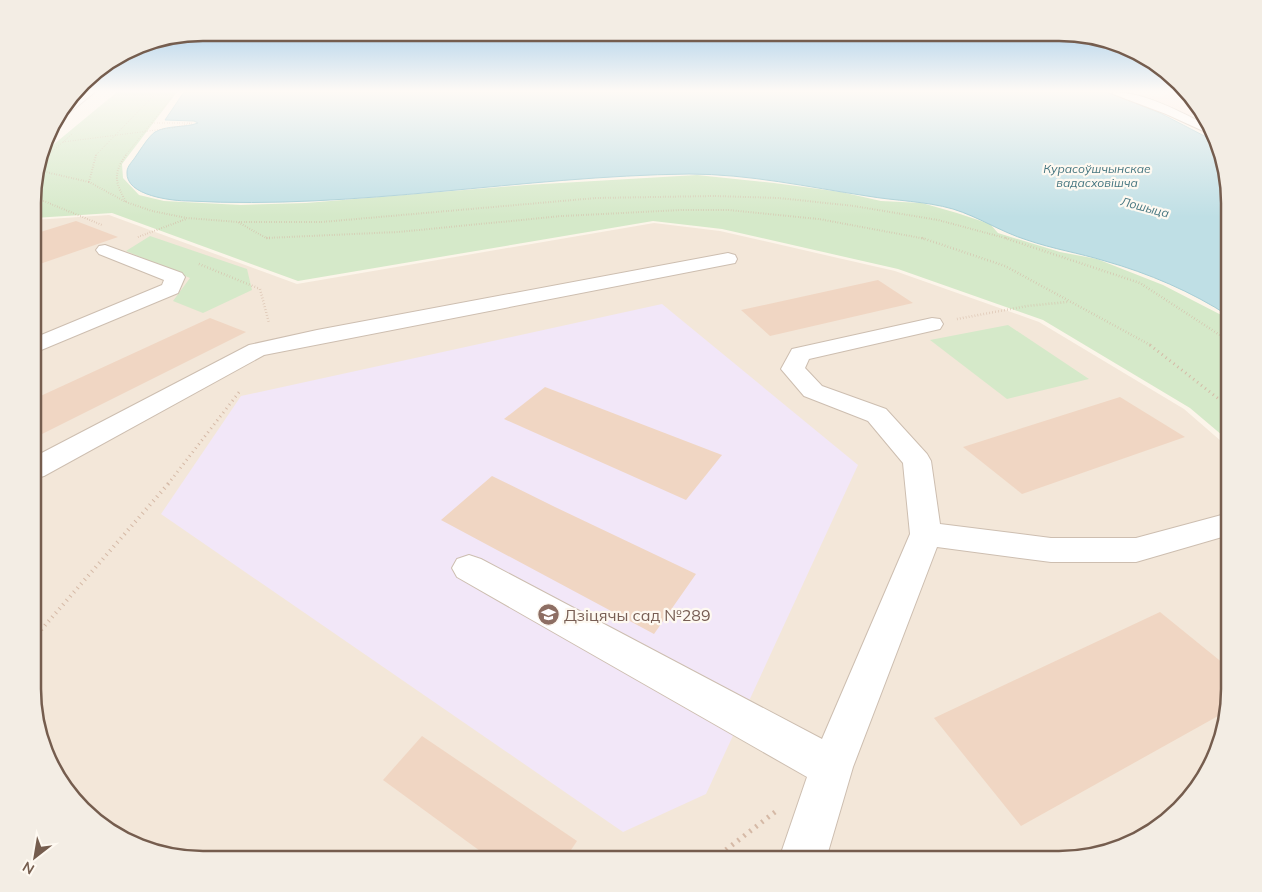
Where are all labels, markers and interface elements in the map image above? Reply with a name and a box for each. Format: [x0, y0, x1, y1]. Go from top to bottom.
water label: Курасоўшчынскае вадасховішча [1043, 161, 1151, 190]
water label: Лошыца [1118, 193, 1171, 221]
school or university icon: Дзіцячы сад №289 [536, 603, 560, 627]
place label: Дзіцячы сад №289 [564, 605, 711, 625]
north arrow [10, 832, 60, 882]
text: N [19, 858, 37, 879]

